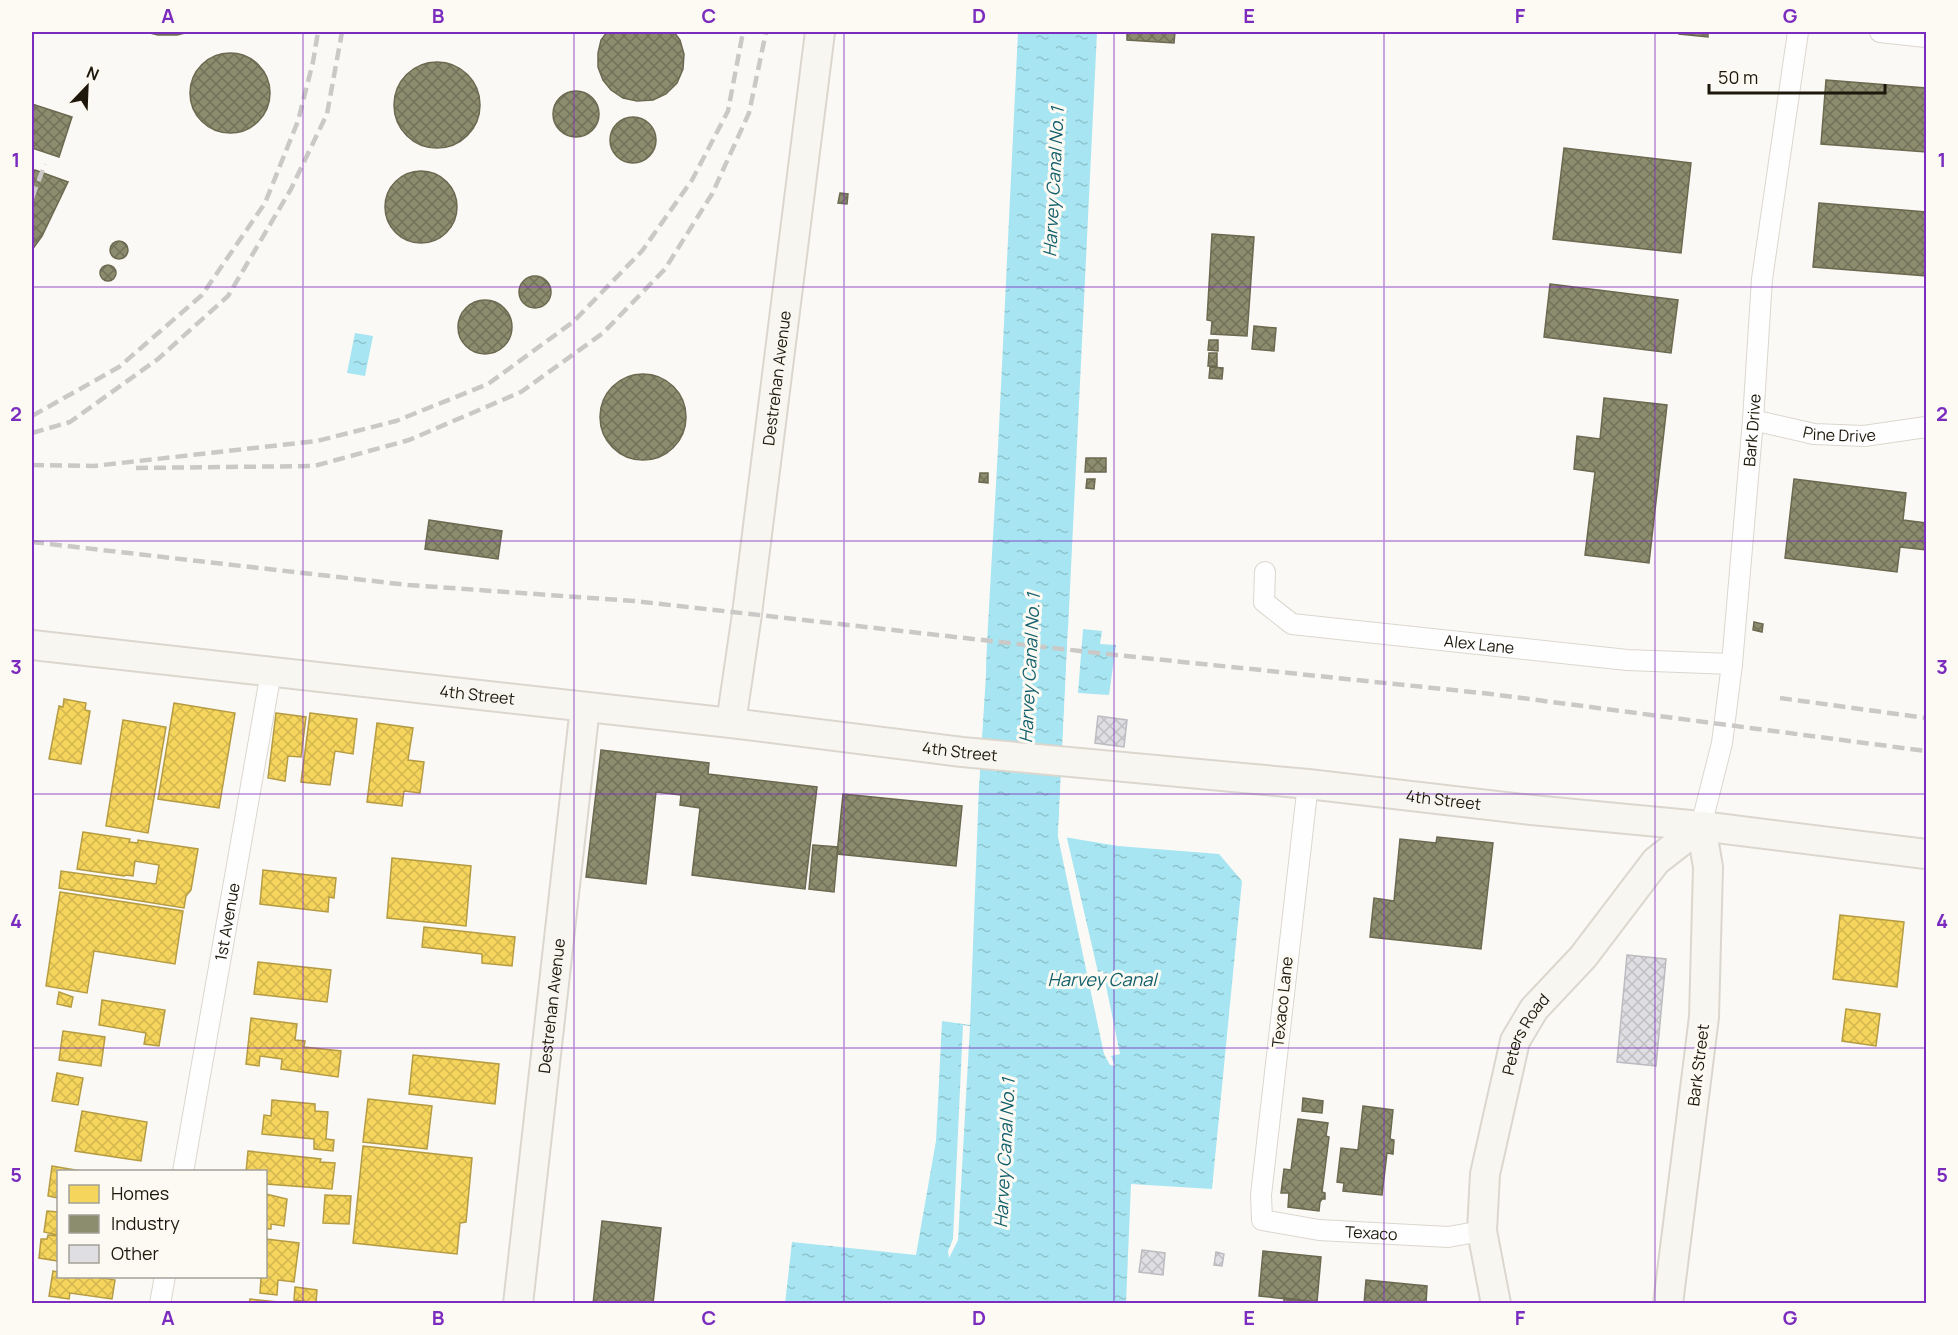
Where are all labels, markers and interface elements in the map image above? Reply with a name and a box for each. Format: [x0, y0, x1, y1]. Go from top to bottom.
text: A [161, 2, 175, 29]
text: B [432, 2, 445, 29]
text: C [702, 2, 716, 29]
text: D [972, 2, 986, 29]
text: E [1243, 2, 1255, 29]
text: F [1515, 2, 1526, 29]
text: G [1783, 2, 1798, 29]
north arrow [57, 57, 117, 117]
scale bar [1709, 57, 1884, 95]
text: N [83, 61, 102, 86]
text: 50 m [1718, 65, 1758, 89]
water label: Harvey Canal No. 1 [1037, 104, 1069, 258]
text: 1 [12, 146, 20, 173]
text: 1 [1938, 146, 1946, 173]
street label: Destrehan Avenue [757, 309, 796, 447]
street label: Bark Drive [1738, 393, 1766, 467]
text: 2 [10, 400, 22, 427]
text: 2 [1936, 400, 1948, 427]
street label: Pine Drive [1801, 421, 1877, 447]
water label: Harvey Canal No. 1 [1013, 590, 1045, 744]
street label: Alex Lane [1443, 629, 1515, 659]
text: 3 [10, 653, 22, 680]
text: 3 [1936, 653, 1948, 680]
street label: 4th Street [438, 680, 516, 710]
street label: 4th Street [921, 736, 999, 766]
street label: 4th Street [1405, 784, 1482, 815]
street label: 1st Avenue [209, 881, 245, 963]
text: 4 [10, 907, 22, 934]
text: 4 [1936, 907, 1948, 934]
street label: Destrehan Avenue [533, 937, 570, 1075]
street label: Texaco Lane [1266, 955, 1298, 1049]
water label: Harvey Canal [1048, 967, 1159, 991]
street label: Peters Road [1497, 989, 1554, 1077]
street label: Bark Street [1682, 1023, 1714, 1107]
water label: Harvey Canal No. 1 [988, 1075, 1020, 1229]
text: 5 [10, 1161, 22, 1188]
text: 5 [1936, 1161, 1948, 1188]
legend [57, 1170, 267, 1278]
text: Homes [111, 1181, 169, 1205]
text: Industry [111, 1211, 180, 1235]
street label: Texaco [1345, 1220, 1398, 1245]
text: Other [111, 1241, 159, 1265]
text: A [161, 1304, 175, 1331]
text: B [432, 1304, 445, 1331]
text: C [702, 1304, 716, 1331]
text: D [972, 1304, 986, 1331]
text: E [1243, 1304, 1255, 1331]
text: F [1515, 1304, 1526, 1331]
text: G [1783, 1304, 1798, 1331]

